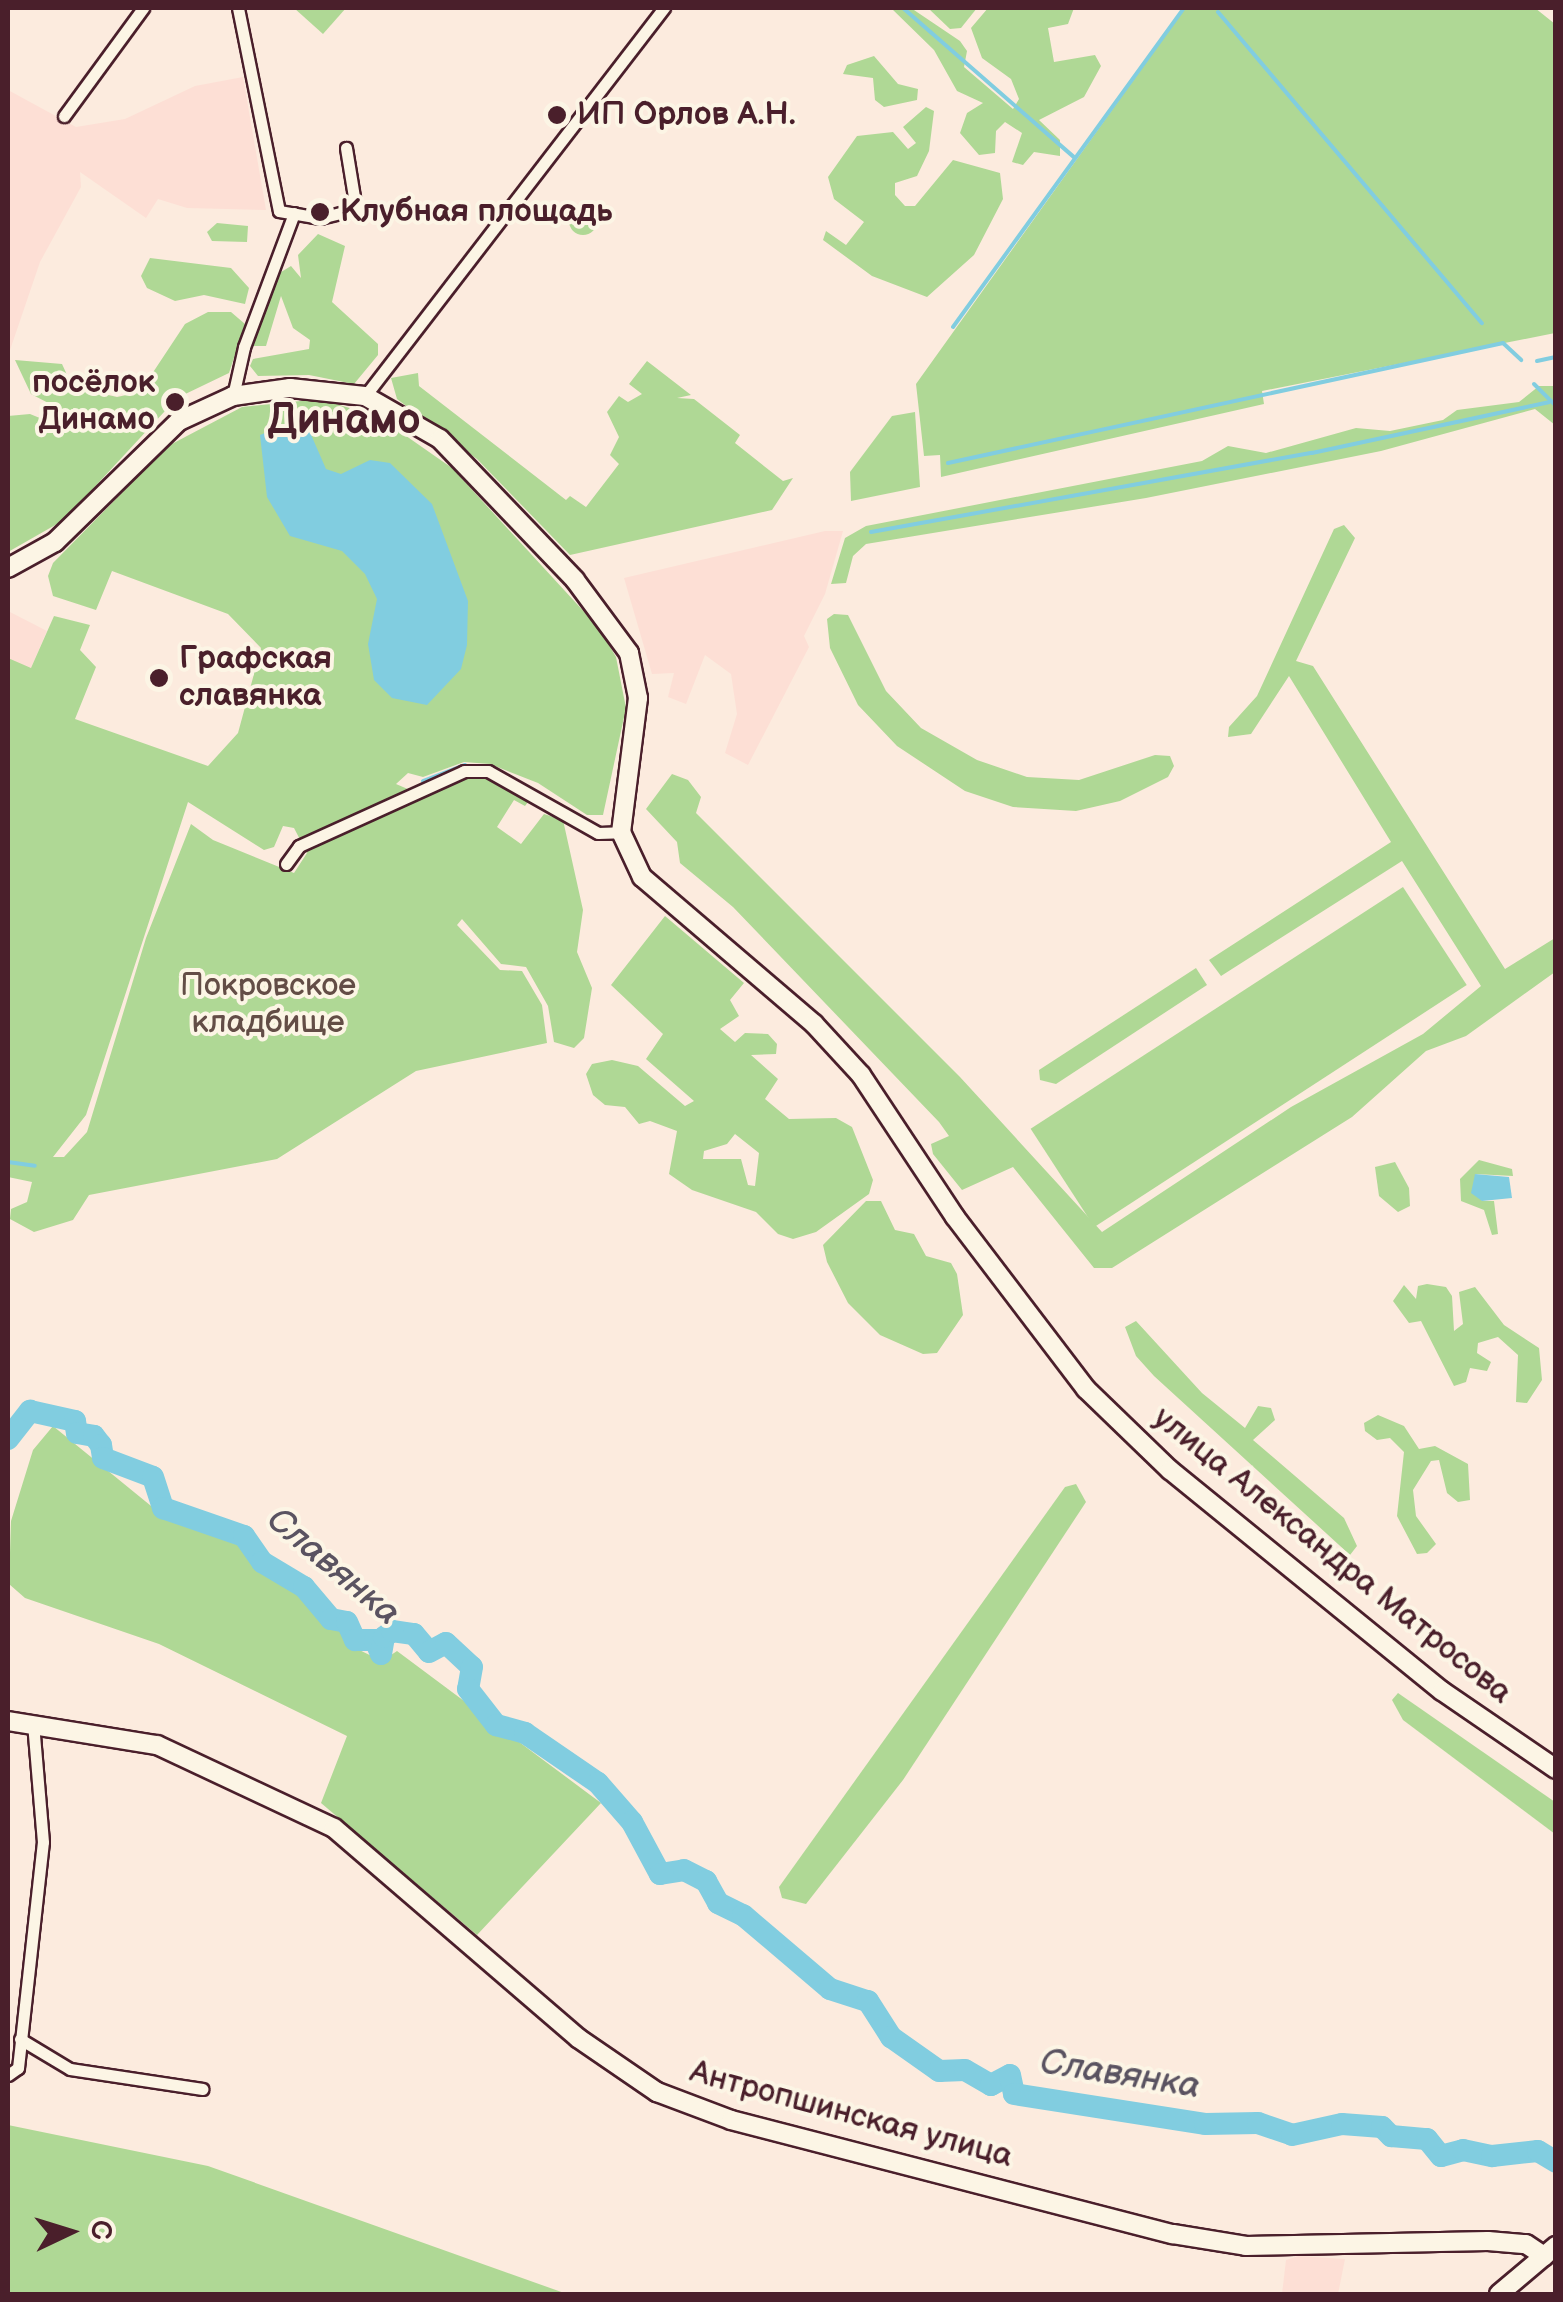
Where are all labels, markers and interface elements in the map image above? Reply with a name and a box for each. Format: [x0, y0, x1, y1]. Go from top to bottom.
place label: ИП Орлов А.Н. [577, 96, 796, 134]
marker: ИП Орлов А.Н. [546, 104, 568, 126]
place label: Клубная площадь [340, 193, 612, 231]
marker: Клубная площадь [309, 201, 331, 223]
place label: посёлок Динамо [32, 365, 155, 440]
marker: посёлок Динамо [164, 391, 186, 413]
district label: Динамо [268, 396, 420, 446]
place label: Графская славянка [179, 641, 332, 716]
marker: Графская славянка [148, 667, 170, 689]
park label: Покровское кладбище [180, 968, 356, 1043]
street label: улица Александра Матросова [1145, 1399, 1519, 1713]
water label: Славянка [258, 1499, 408, 1635]
water label: Славянка [1037, 2042, 1203, 2108]
street label: Антропшинская улица [686, 2053, 1016, 2177]
north arrow [20, 2182, 120, 2282]
text: С [83, 2219, 118, 2241]

